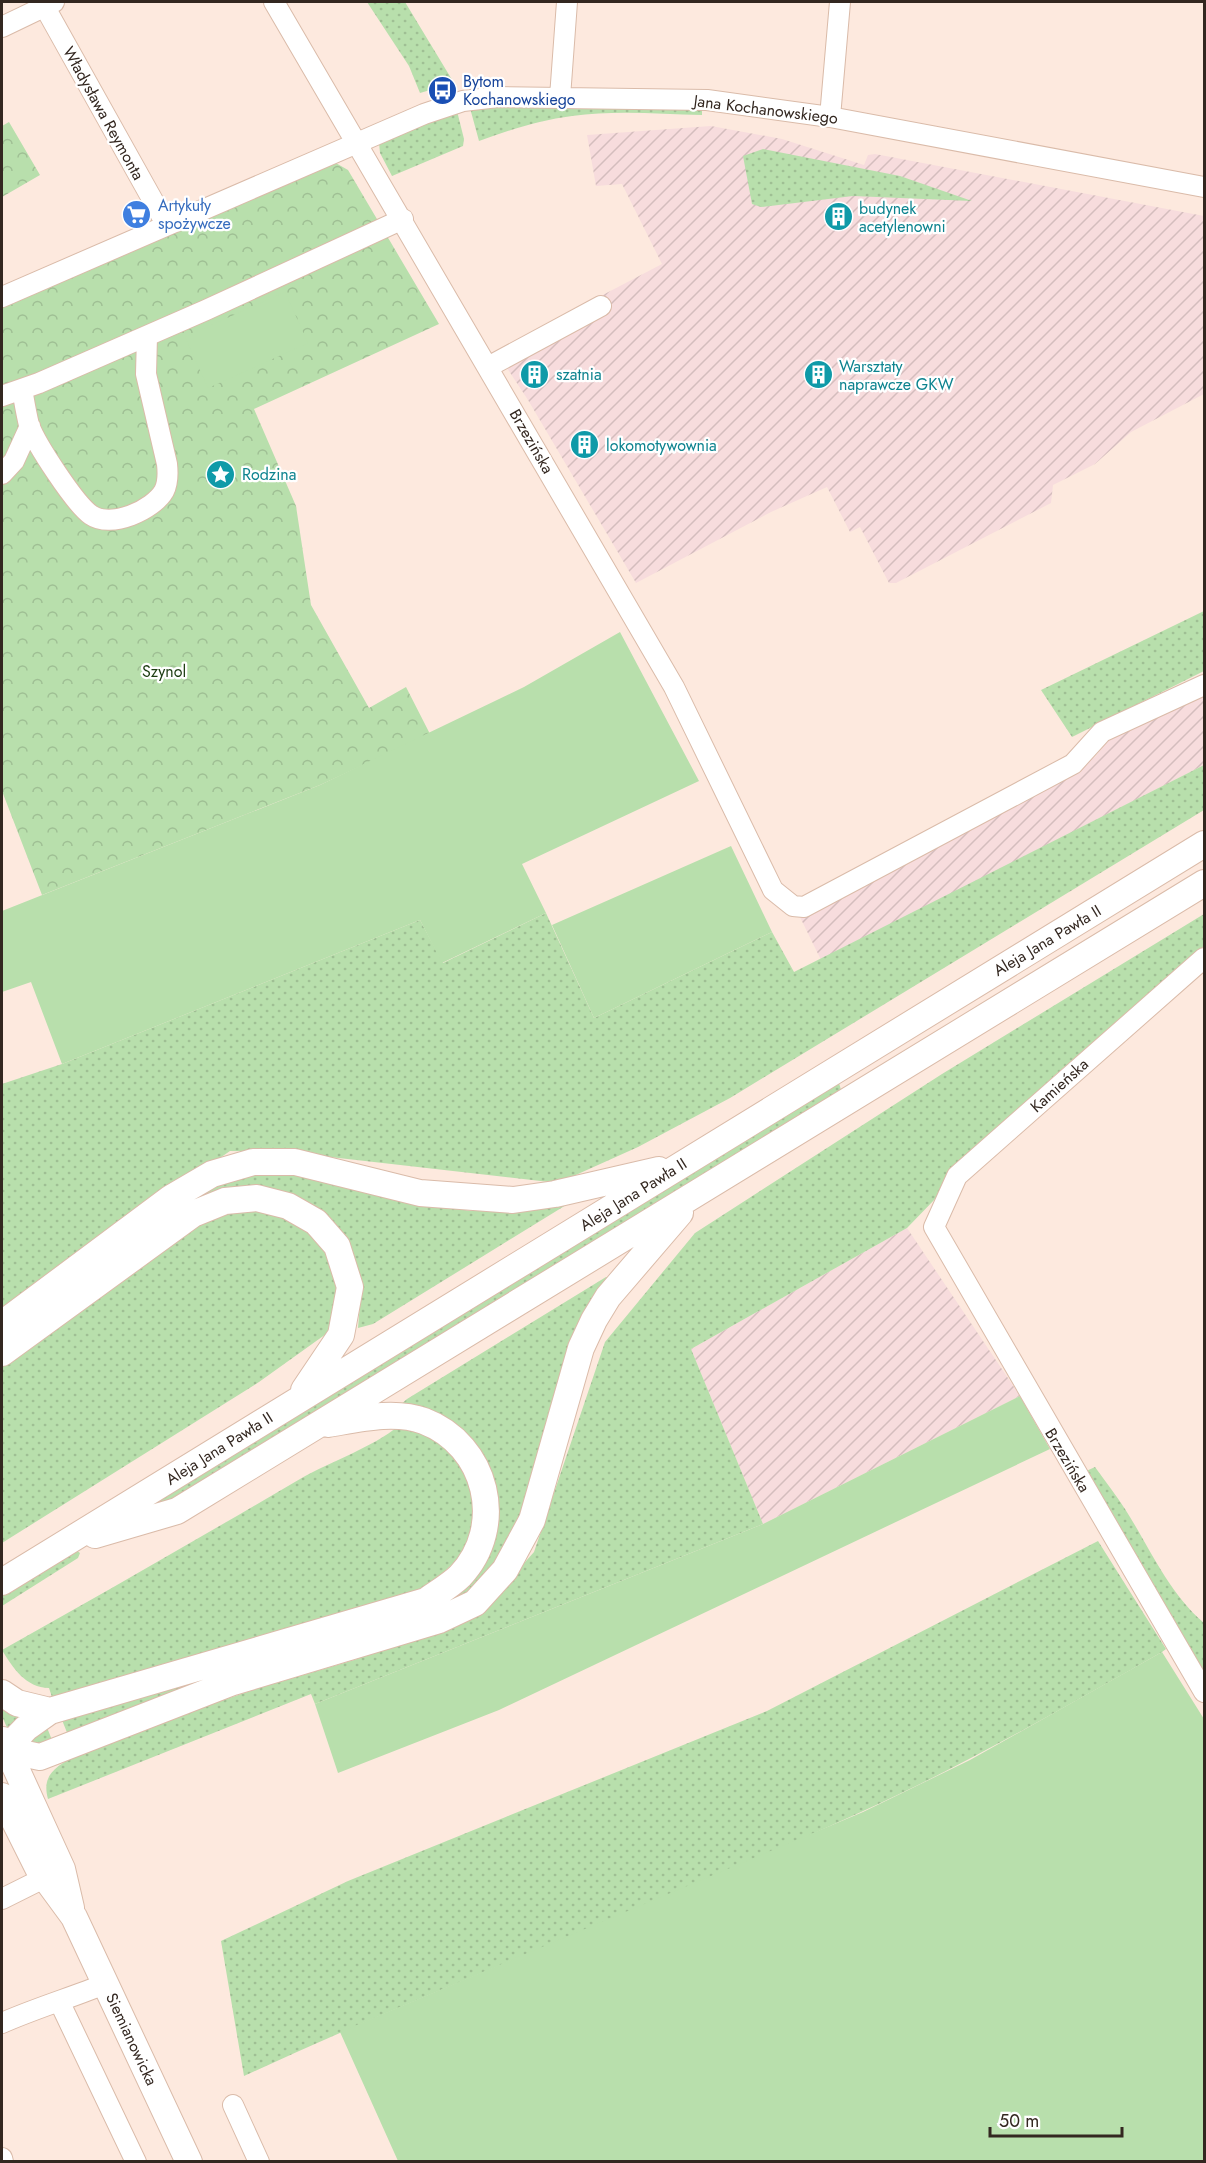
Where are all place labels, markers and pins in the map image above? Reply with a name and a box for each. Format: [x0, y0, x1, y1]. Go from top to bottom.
place label: Bytom Kochanowskiego [463, 70, 576, 111]
bus stop icon: Bytom Kochanowskiego [426, 74, 458, 106]
place label: Artykuły spożywcze [158, 194, 231, 235]
place label: budynek acetylenowni [859, 197, 946, 238]
supermarket icon: Artykuły spożywcze [121, 198, 153, 230]
building icon: budynek acetylenowni [822, 201, 854, 233]
place label: Warsztaty naprawcze GKW [839, 355, 954, 396]
building icon: szatnia [519, 358, 551, 390]
building icon: Warsztaty naprawcze GKW [802, 359, 834, 391]
place label: szatnia [556, 363, 602, 386]
building icon: lokomotywownia [569, 429, 601, 461]
place label: lokomotywownia [606, 434, 717, 457]
place icon: Rodzina [205, 458, 237, 490]
place label: Rodzina [242, 463, 296, 486]

